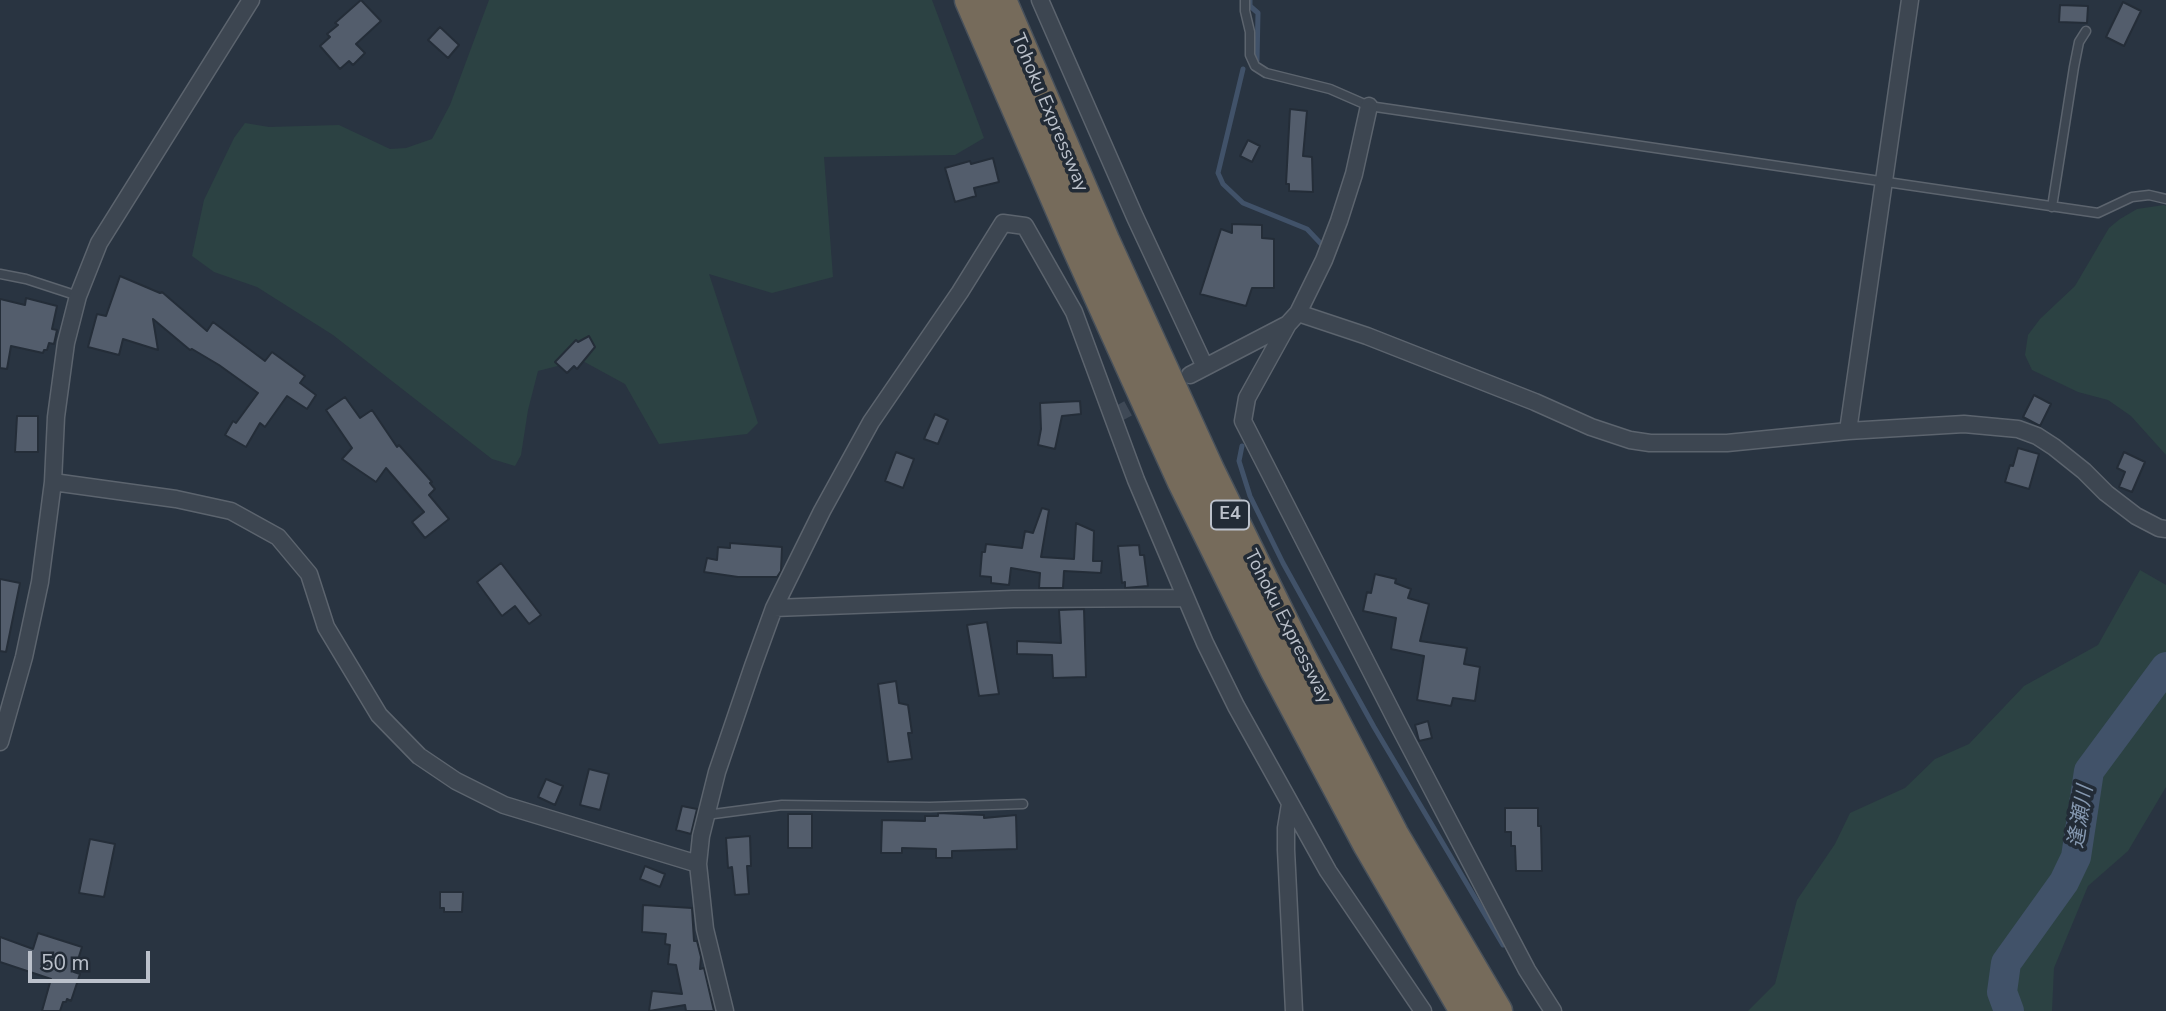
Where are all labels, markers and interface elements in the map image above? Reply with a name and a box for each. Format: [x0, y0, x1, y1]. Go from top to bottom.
street label: Tohoku Expressway [1005, 31, 1093, 195]
road number: E4 [1211, 500, 1249, 530]
street label: Tohoku Expressway [1238, 546, 1336, 708]
water label: 逢瀬川 [2065, 784, 2099, 850]
scale bar [32, 937, 154, 981]
text: 50 m [41, 949, 90, 977]

